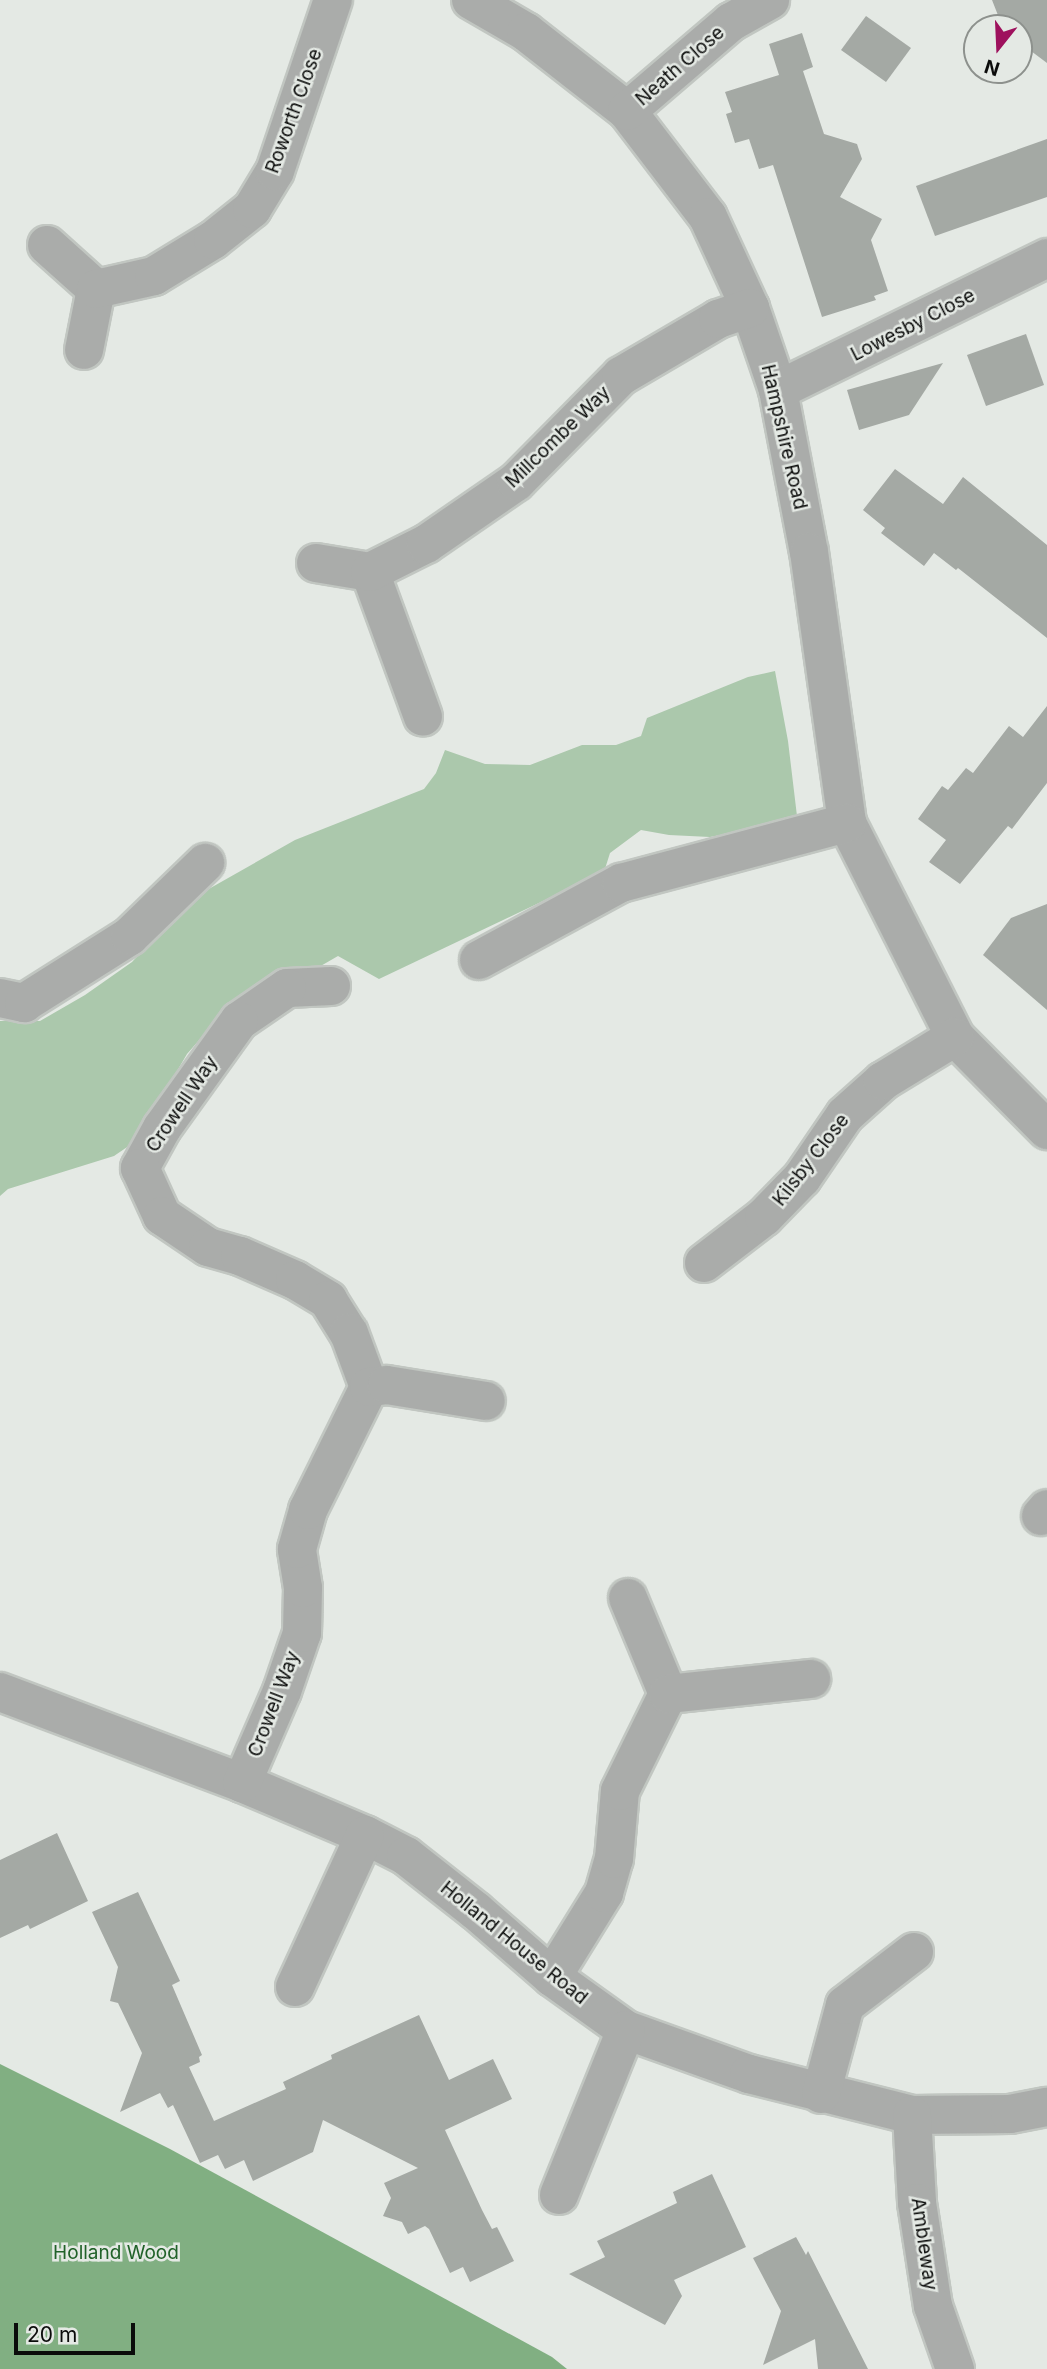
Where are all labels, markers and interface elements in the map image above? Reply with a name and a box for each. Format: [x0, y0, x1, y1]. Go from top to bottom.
north arrow [963, 14, 1033, 84]
street label: Neath Close [631, 21, 729, 111]
street label: Roworth Close [261, 46, 327, 176]
text: N [982, 54, 1002, 81]
street label: Lowesby Close [847, 284, 979, 366]
street label: Hampshire Road [756, 362, 812, 512]
street label: Millcombe Way [501, 381, 615, 493]
street label: Crowell Way [141, 1051, 223, 1157]
street label: Kilsby Close [768, 1109, 854, 1211]
street label: Crowell Way [243, 1648, 305, 1760]
street label: Holland House Road [436, 1877, 592, 2009]
street label: Ambleway [906, 2196, 942, 2292]
park label: Holland Wood [53, 2242, 179, 2264]
scale bar [18, 2310, 138, 2354]
text: 20 m [27, 2322, 77, 2347]

